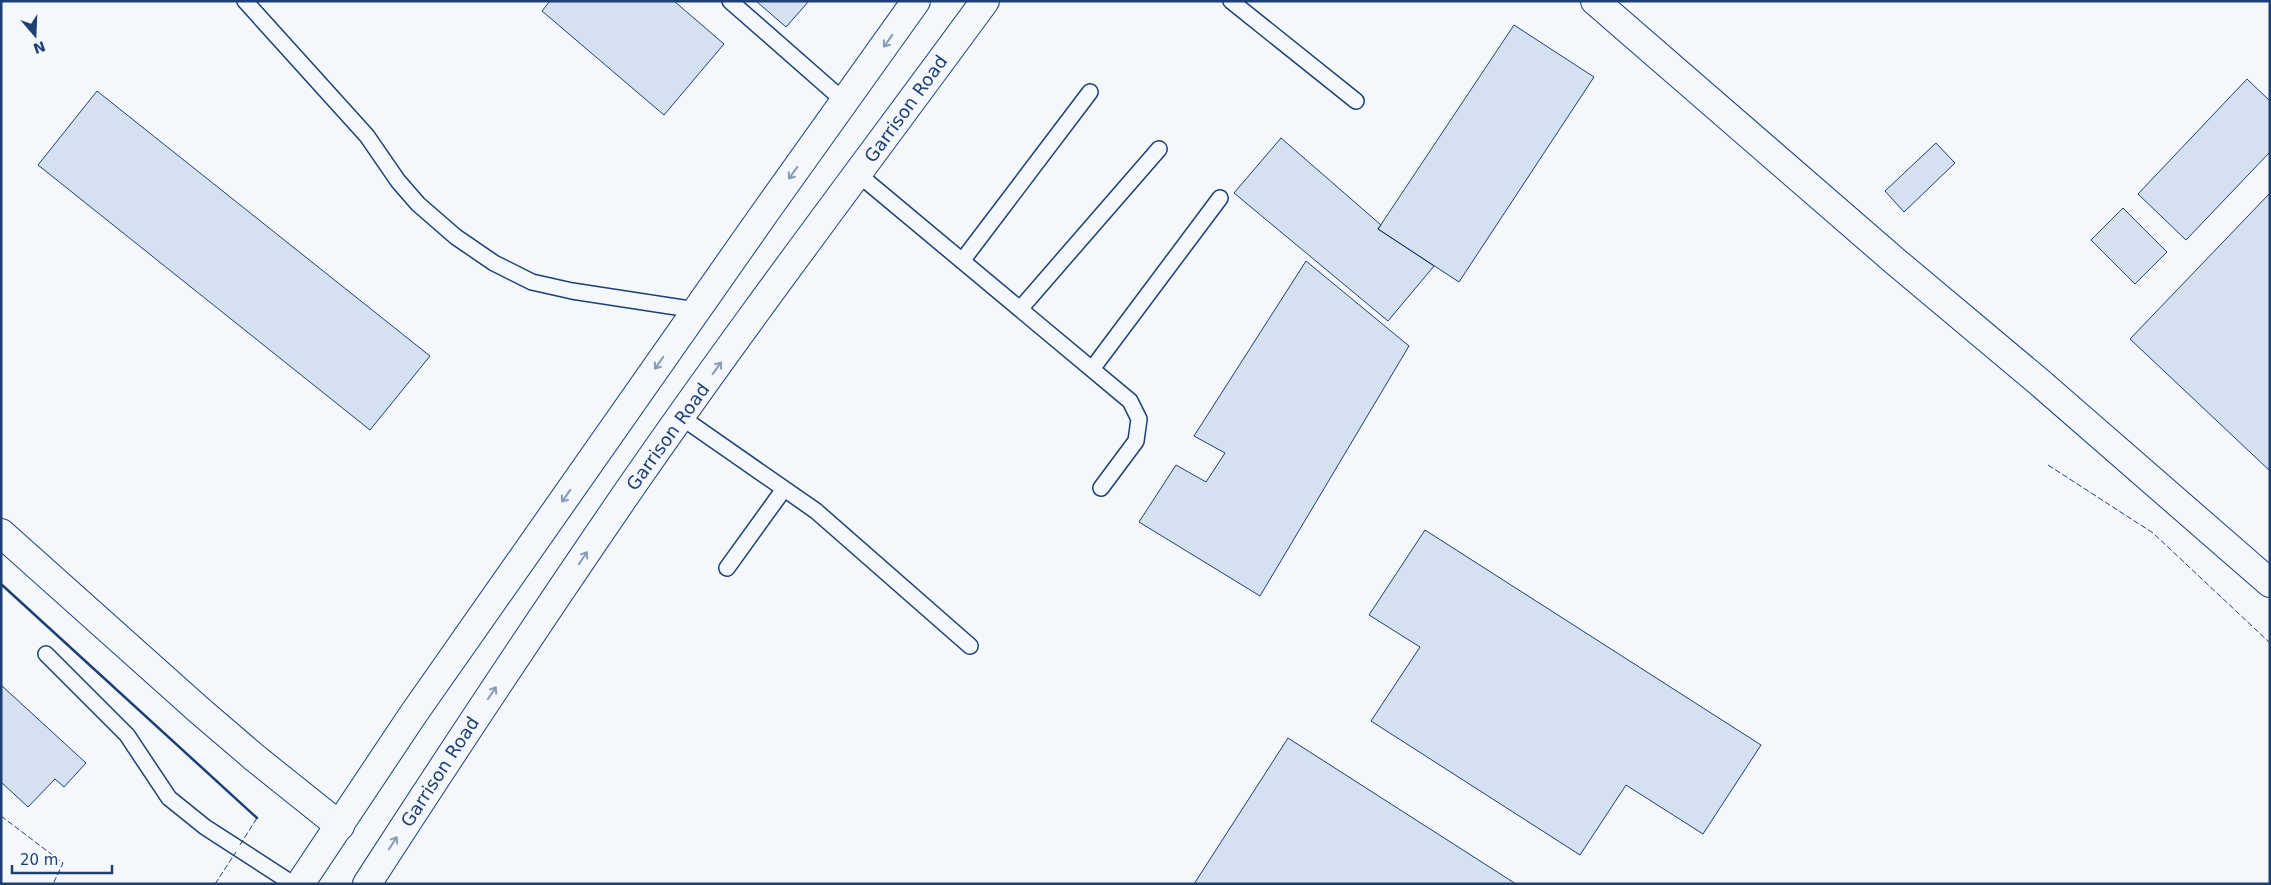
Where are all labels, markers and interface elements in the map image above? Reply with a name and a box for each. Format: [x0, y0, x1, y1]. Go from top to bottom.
north arrow [10, 10, 60, 60]
one-way arrow [883, 34, 893, 48]
text: N [31, 38, 47, 57]
street label: Garrison Road [860, 51, 951, 166]
one-way arrow [788, 166, 798, 180]
one-way arrow [654, 356, 664, 370]
one-way arrow [712, 361, 722, 375]
street label: Garrison Road [622, 379, 713, 494]
one-way arrow [561, 489, 571, 503]
one-way arrow [578, 551, 588, 565]
one-way arrow [487, 686, 497, 700]
street label: Garrison Road [396, 713, 483, 831]
one-way arrow [388, 836, 399, 850]
scale bar [12, 842, 112, 874]
text: 20 m [20, 851, 58, 869]

